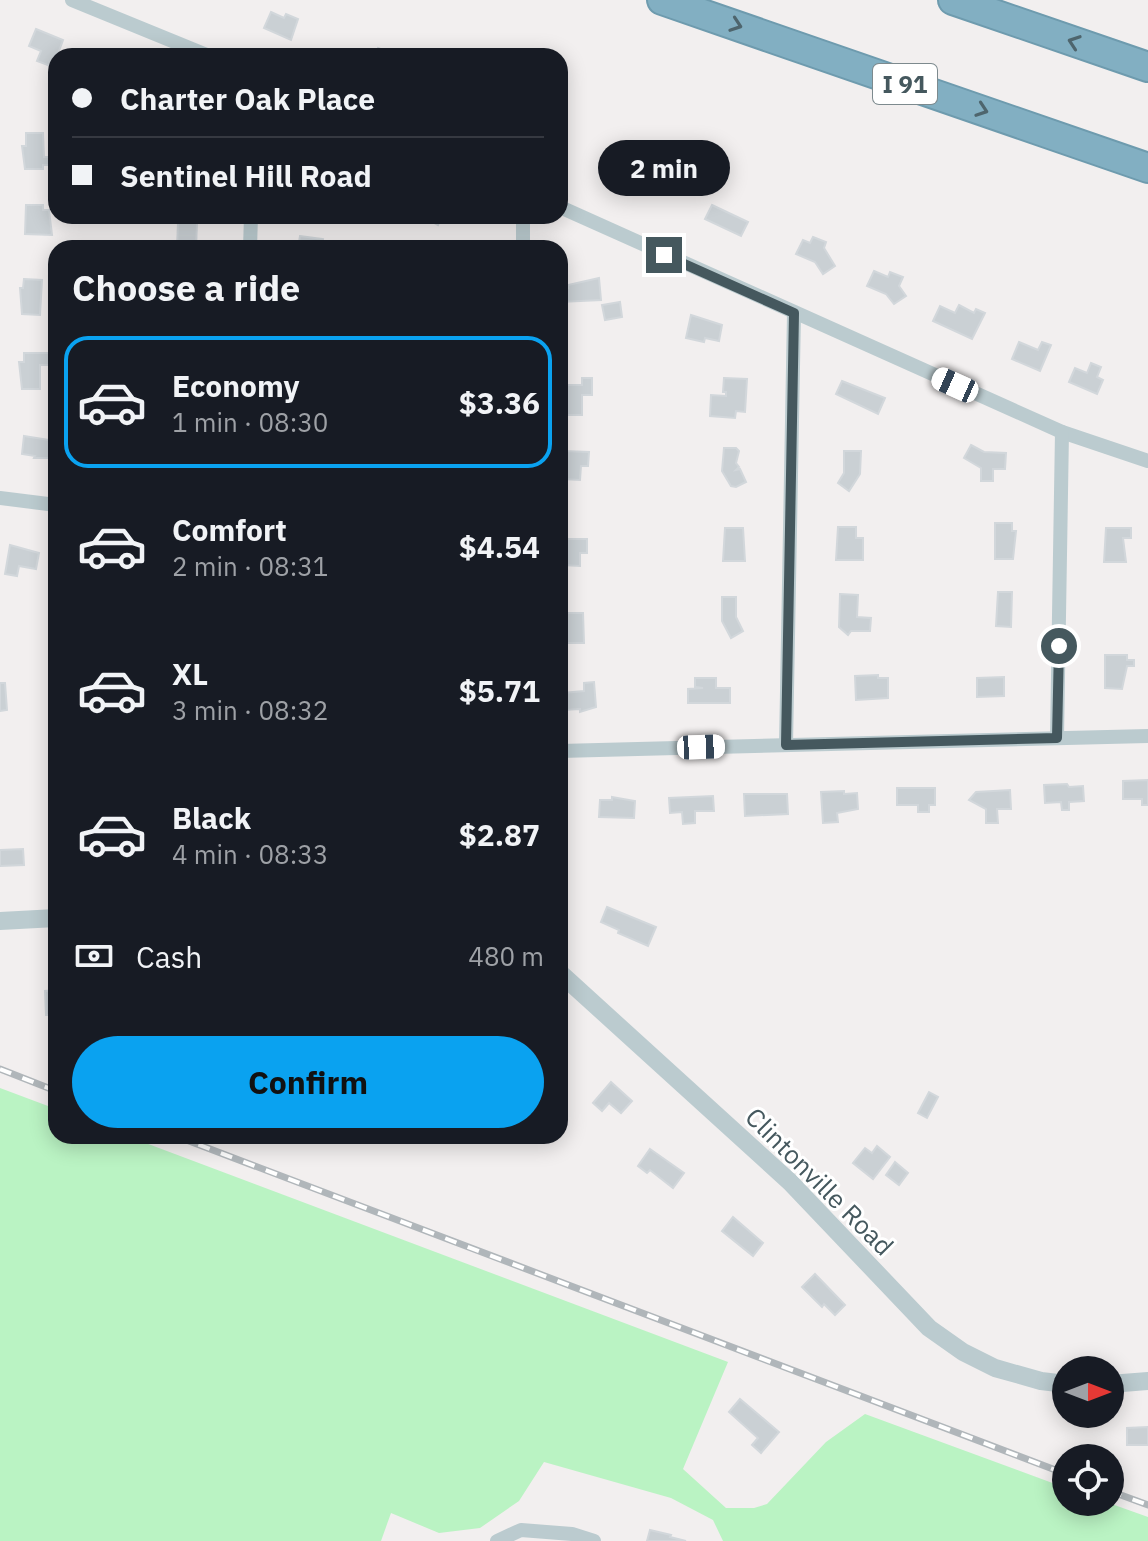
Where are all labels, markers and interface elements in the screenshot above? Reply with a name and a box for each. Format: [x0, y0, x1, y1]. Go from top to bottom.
one-way arrow [728, 16, 742, 32]
one-way arrow [1068, 35, 1082, 51]
road number: I 91 [873, 64, 937, 104]
text: Charter Oak Place [120, 79, 375, 118]
one-way arrow [974, 101, 988, 117]
callout: 2 min [598, 139, 730, 195]
text: 2 min [630, 151, 698, 185]
text: Sentinel Hill Road [120, 156, 372, 195]
route end [646, 237, 682, 273]
text: Choose a ride [72, 264, 300, 311]
car [928, 364, 982, 406]
icon: car [76, 366, 148, 438]
text: Economy [172, 366, 300, 405]
text: $3.36 [459, 383, 540, 422]
text: 1 min · 08:30 [172, 405, 328, 439]
icon: car [76, 510, 148, 582]
text: Comfort [172, 510, 287, 549]
text: $4.54 [459, 527, 540, 566]
text: 2 min · 08:31 [172, 549, 328, 583]
route start [1041, 628, 1077, 664]
icon: car [76, 654, 148, 726]
text: XL [172, 654, 208, 693]
text: $5.71 [459, 671, 540, 710]
text: 3 min · 08:32 [172, 693, 328, 727]
car [677, 734, 725, 760]
icon: car [76, 798, 148, 870]
text: Black [172, 798, 251, 837]
text: $2.87 [459, 815, 540, 854]
text: 4 min · 08:33 [172, 837, 328, 871]
icon: cash [72, 934, 116, 978]
text: Cash [136, 937, 202, 976]
text: 480 m [468, 939, 544, 973]
button: Confirm [72, 1036, 544, 1128]
street label: Clintonville Road [739, 1100, 901, 1262]
north arrow [1052, 1356, 1124, 1428]
map controls [1052, 1356, 1124, 1516]
button: locate [1052, 1444, 1124, 1516]

